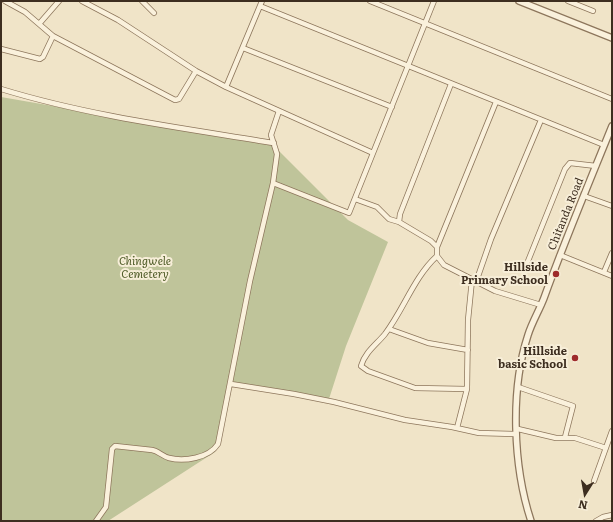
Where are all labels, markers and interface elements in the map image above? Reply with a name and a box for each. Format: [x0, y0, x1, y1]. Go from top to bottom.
street label: Chitanda Road [545, 176, 587, 252]
park label: Chingwele Cemetery [119, 255, 171, 281]
place label: Hillside Primary School [461, 261, 548, 287]
marker: Hillside Primary School [551, 269, 561, 279]
place label: Hillside basic School [498, 345, 567, 371]
marker: Hillside basic School [570, 353, 580, 363]
north arrow [565, 474, 605, 514]
text: N [577, 497, 589, 515]

